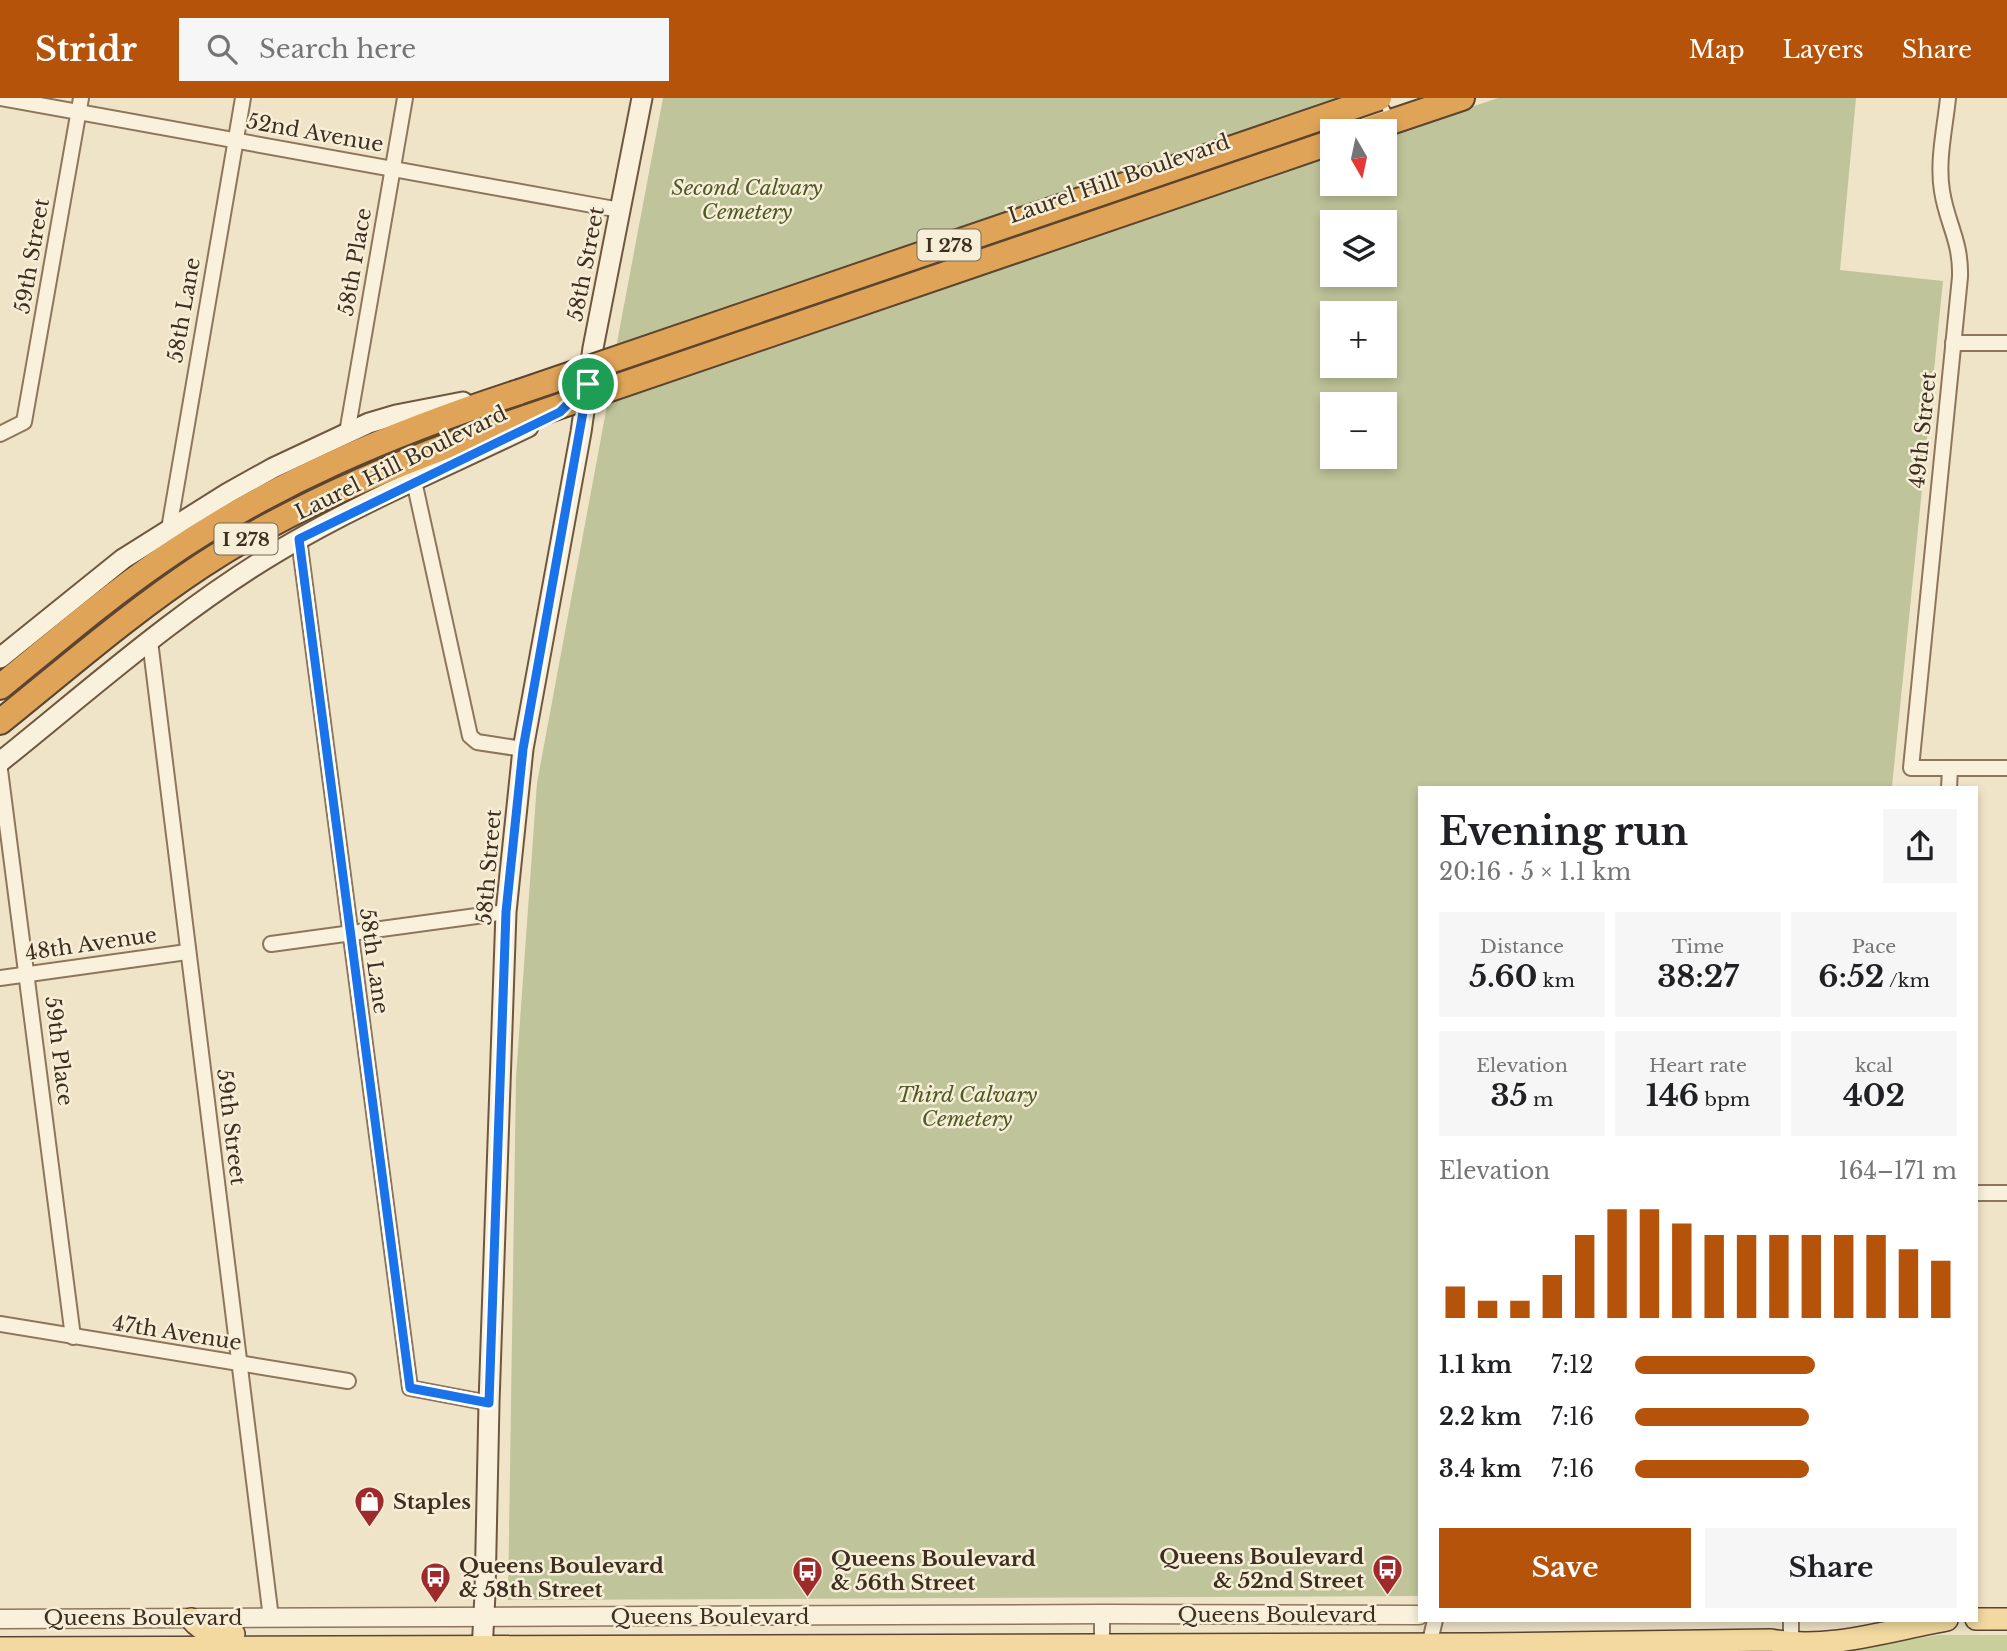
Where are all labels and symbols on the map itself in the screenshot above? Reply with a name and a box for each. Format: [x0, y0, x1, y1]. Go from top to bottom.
street label: 52nd Avenue [244, 108, 386, 158]
north arrow [1320, 119, 1396, 196]
street label: Laurel Hill Boulevard [1005, 129, 1233, 229]
park label: Second Calvary Cemetery [671, 175, 823, 225]
street label: 59th Street [9, 196, 55, 316]
street label: 58th Street [562, 204, 610, 324]
street label: 58th Place [333, 206, 377, 318]
road number: I 278 [918, 230, 981, 260]
street label: 58th Lane [162, 255, 206, 365]
pin [558, 354, 618, 414]
street label: 49th Street [1904, 370, 1942, 490]
street label: Laurel Hill Boulevard [291, 400, 511, 526]
road number: I 278 [215, 524, 278, 554]
street label: 58th Street [471, 808, 507, 926]
street label: 58th Lane [354, 906, 394, 1016]
street label: 48th Avenue [24, 922, 158, 966]
street label: 59th Place [39, 995, 79, 1107]
street label: 59th Street [211, 1067, 251, 1187]
park label: Third Calvary Cemetery [897, 1082, 1037, 1132]
street label: 47th Avenue [111, 1310, 243, 1356]
shop icon: Staples [353, 1485, 387, 1529]
place label: Staples [393, 1489, 471, 1515]
place label: Queens Boulevard & 52nd Street [1159, 1544, 1364, 1594]
place label: Queens Boulevard & 56th Street [831, 1546, 1036, 1596]
bus stop icon: Queens Boulevard & 52nd Street [1370, 1552, 1404, 1596]
place label: Queens Boulevard & 58th Street [459, 1553, 664, 1603]
bus stop icon: Queens Boulevard & 56th Street [791, 1554, 825, 1598]
bus stop icon: Queens Boulevard & 58th Street [419, 1561, 453, 1605]
street label: Queens Boulevard [1178, 1602, 1376, 1628]
street label: Queens Boulevard [611, 1604, 809, 1630]
street label: Queens Boulevard [44, 1605, 242, 1631]

